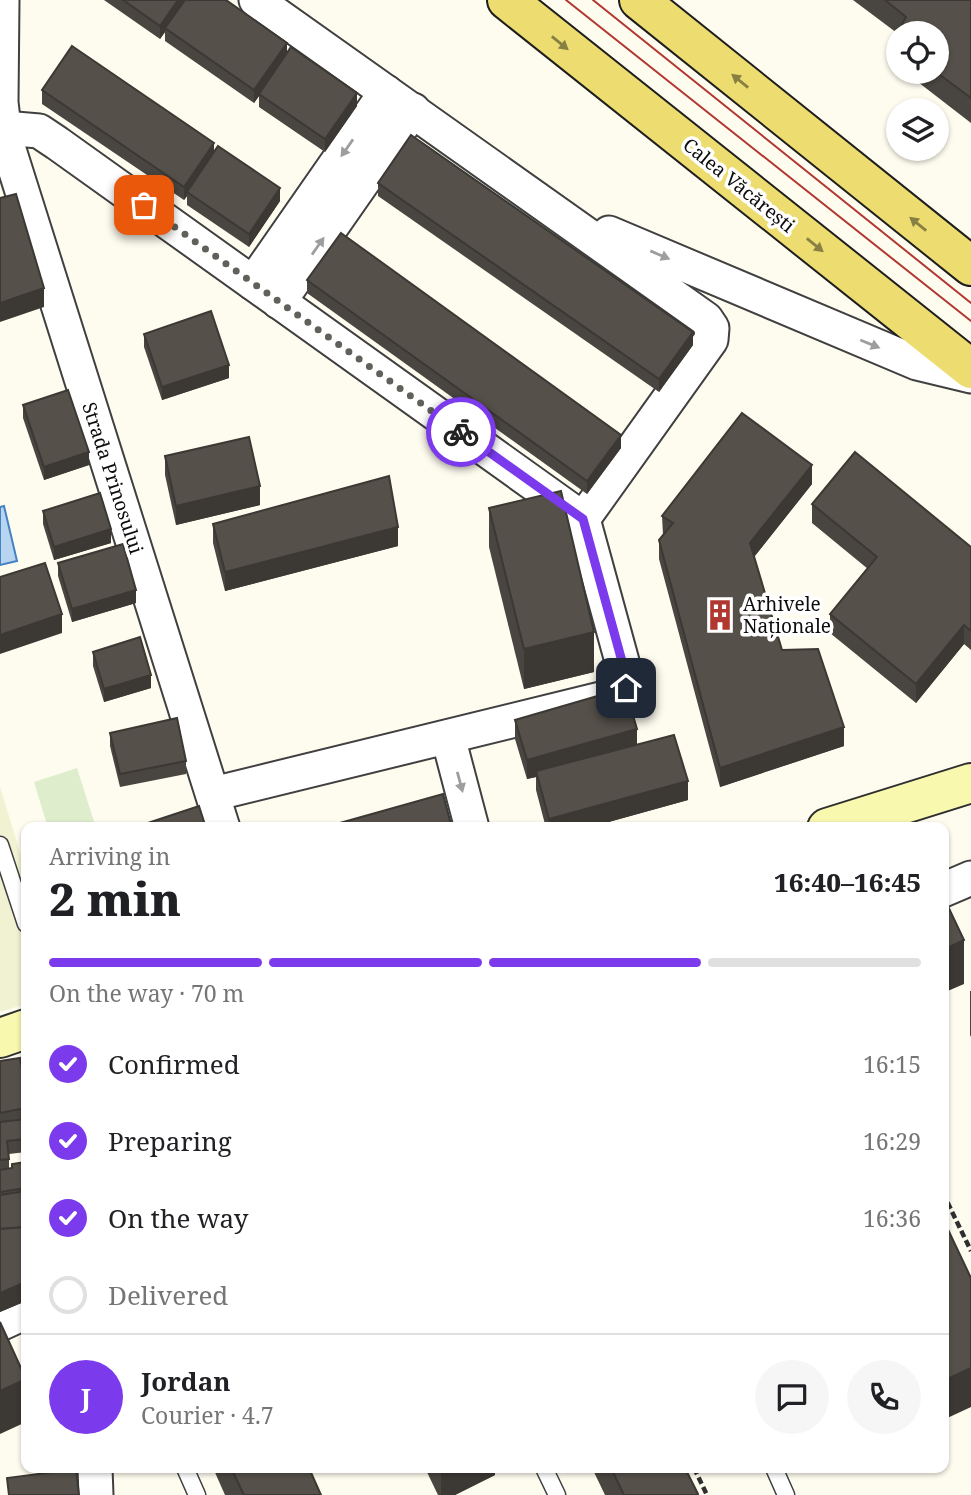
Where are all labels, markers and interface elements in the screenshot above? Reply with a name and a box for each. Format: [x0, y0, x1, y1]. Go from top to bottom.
map controls [886, 21, 949, 161]
button: locate [886, 21, 949, 84]
one-way arrow [551, 35, 569, 50]
one-way arrow [732, 74, 750, 89]
button: layers [886, 98, 949, 161]
street label: Calea Văcărești [678, 132, 800, 238]
one-way arrow [340, 139, 354, 157]
pin [114, 175, 174, 235]
icon: bag [125, 186, 163, 224]
one-way arrow [909, 216, 927, 231]
one-way arrow [311, 237, 325, 255]
one-way arrow [806, 238, 824, 252]
one-way arrow [650, 249, 670, 261]
one-way arrow [859, 339, 880, 350]
courier [426, 397, 496, 467]
street label: Strada Prinosului [76, 399, 150, 557]
icon: bike [442, 413, 480, 451]
place label: Arhivele Naționale [743, 591, 831, 639]
building icon: Arhivele Naționale [703, 598, 737, 632]
pin [596, 658, 656, 718]
icon: home [607, 669, 645, 707]
one-way arrow [455, 771, 466, 793]
text: Arriving in [49, 840, 170, 872]
text: 16:40–16:45 [774, 864, 921, 900]
text: 2 min [49, 867, 181, 929]
text: On the way · 70 m [49, 977, 244, 1009]
icon: check [49, 1045, 87, 1083]
text: Confirmed [108, 1046, 240, 1082]
text: 16:15 [863, 1048, 921, 1080]
icon: check [49, 1122, 87, 1160]
text: Preparing [108, 1123, 232, 1159]
text: 16:29 [863, 1125, 921, 1157]
icon: check [49, 1199, 87, 1237]
text: On the way [108, 1200, 248, 1236]
text: 16:36 [863, 1202, 921, 1234]
text: Delivered [108, 1277, 228, 1313]
button: chat [755, 1360, 829, 1434]
button: phone [847, 1360, 921, 1434]
text: Jordan [141, 1363, 231, 1399]
text: J [81, 1379, 91, 1415]
text: Courier · 4.7 [141, 1399, 274, 1431]

